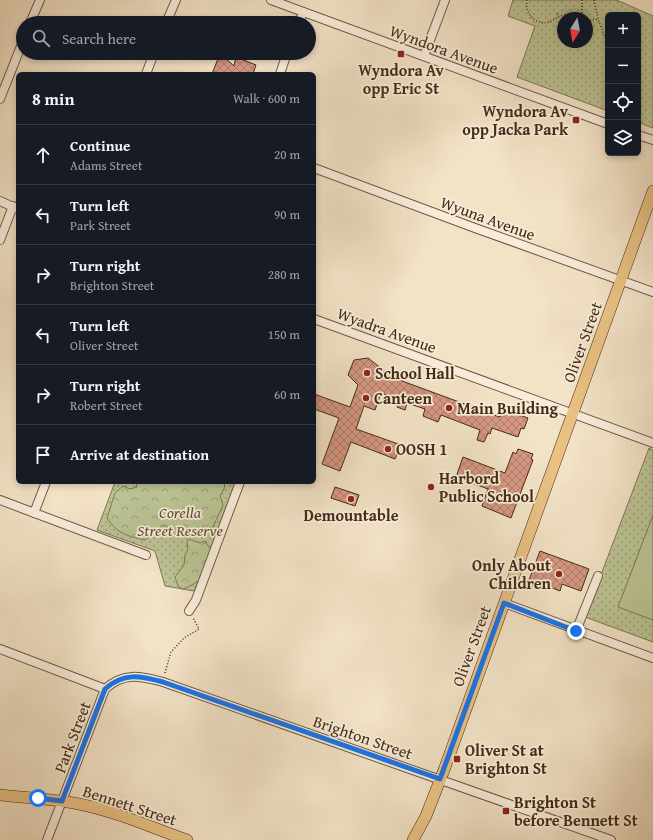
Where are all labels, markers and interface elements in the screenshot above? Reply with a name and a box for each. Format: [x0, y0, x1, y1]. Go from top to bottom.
north arrow [557, 12, 593, 48]
map controls [605, 12, 641, 156]
button: + [605, 12, 641, 48]
search box [16, 16, 316, 60]
street label: Wyndora Avenue [386, 18, 502, 80]
icon: search [30, 27, 52, 49]
text: Search here [62, 28, 136, 49]
button: − [605, 48, 641, 84]
marker: Wyndora Av opp Eric St [396, 49, 406, 59]
place label: Wyndora Av opp Eric St [358, 58, 445, 100]
button: locate [605, 84, 641, 120]
text: 8 min [32, 86, 74, 111]
text: Walk · 600 m [233, 89, 300, 108]
place label: Wyndora Av opp Jacka Park [462, 99, 569, 141]
marker: Wyndora Av opp Jacka Park [571, 115, 581, 125]
button: layers [605, 120, 641, 156]
text: Continue [70, 135, 131, 156]
icon: ahead [32, 144, 54, 166]
text: 20 m [274, 145, 300, 164]
text: Adams Street [70, 156, 143, 175]
street label: Wyuna Avenue [437, 190, 539, 246]
text: Turn left [70, 195, 129, 216]
icon: left [32, 204, 54, 226]
text: 90 m [274, 205, 300, 224]
text: Park Street [70, 216, 131, 235]
text: Turn right [70, 255, 141, 276]
icon: right [32, 264, 54, 286]
text: 280 m [268, 265, 300, 284]
text: Brighton Street [70, 276, 154, 295]
street label: Oliver Street [556, 298, 608, 386]
street label: Wyadra Avenue [334, 301, 440, 359]
text: Turn left [70, 315, 129, 336]
icon: left [32, 324, 54, 346]
text: 150 m [268, 325, 300, 344]
text: Oliver Street [70, 336, 139, 355]
place label: School Hall [375, 361, 455, 385]
marker: School Hall [362, 368, 372, 378]
text: Turn right [70, 375, 141, 396]
icon: right [32, 384, 54, 406]
text: 60 m [274, 385, 300, 404]
place label: Canteen [374, 386, 432, 410]
marker: Canteen [361, 393, 371, 403]
text: Robert Street [70, 396, 143, 415]
place label: Main Building [457, 396, 558, 420]
marker: Main Building [444, 403, 454, 413]
place label: OOSH 1 [396, 437, 447, 461]
icon: arrive [32, 444, 54, 466]
text: Arrive at destination [70, 444, 209, 465]
marker: OOSH 1 [383, 444, 393, 454]
place label: Harbord Public School [439, 466, 534, 508]
marker: Harbord Public School [426, 482, 436, 492]
marker: Demountable [346, 494, 356, 504]
park label: Corella Street Reserve [137, 500, 223, 542]
place label: Demountable [304, 503, 399, 527]
place label: Only About Children [472, 553, 552, 595]
marker: Only About Children [554, 569, 564, 579]
street label: Oliver Street [445, 602, 497, 690]
route end [567, 622, 585, 640]
street label: Park Street [47, 697, 97, 776]
street label: Brighton Street [310, 709, 416, 765]
place label: Oliver St at Brighton St [465, 738, 547, 780]
marker: Oliver St at Brighton St [452, 754, 462, 764]
street label: Bennett Street [80, 779, 180, 832]
route start [29, 789, 47, 807]
place label: Brighton St before Bennett St [514, 790, 638, 832]
marker: Brighton St before Bennett St [501, 806, 511, 816]

